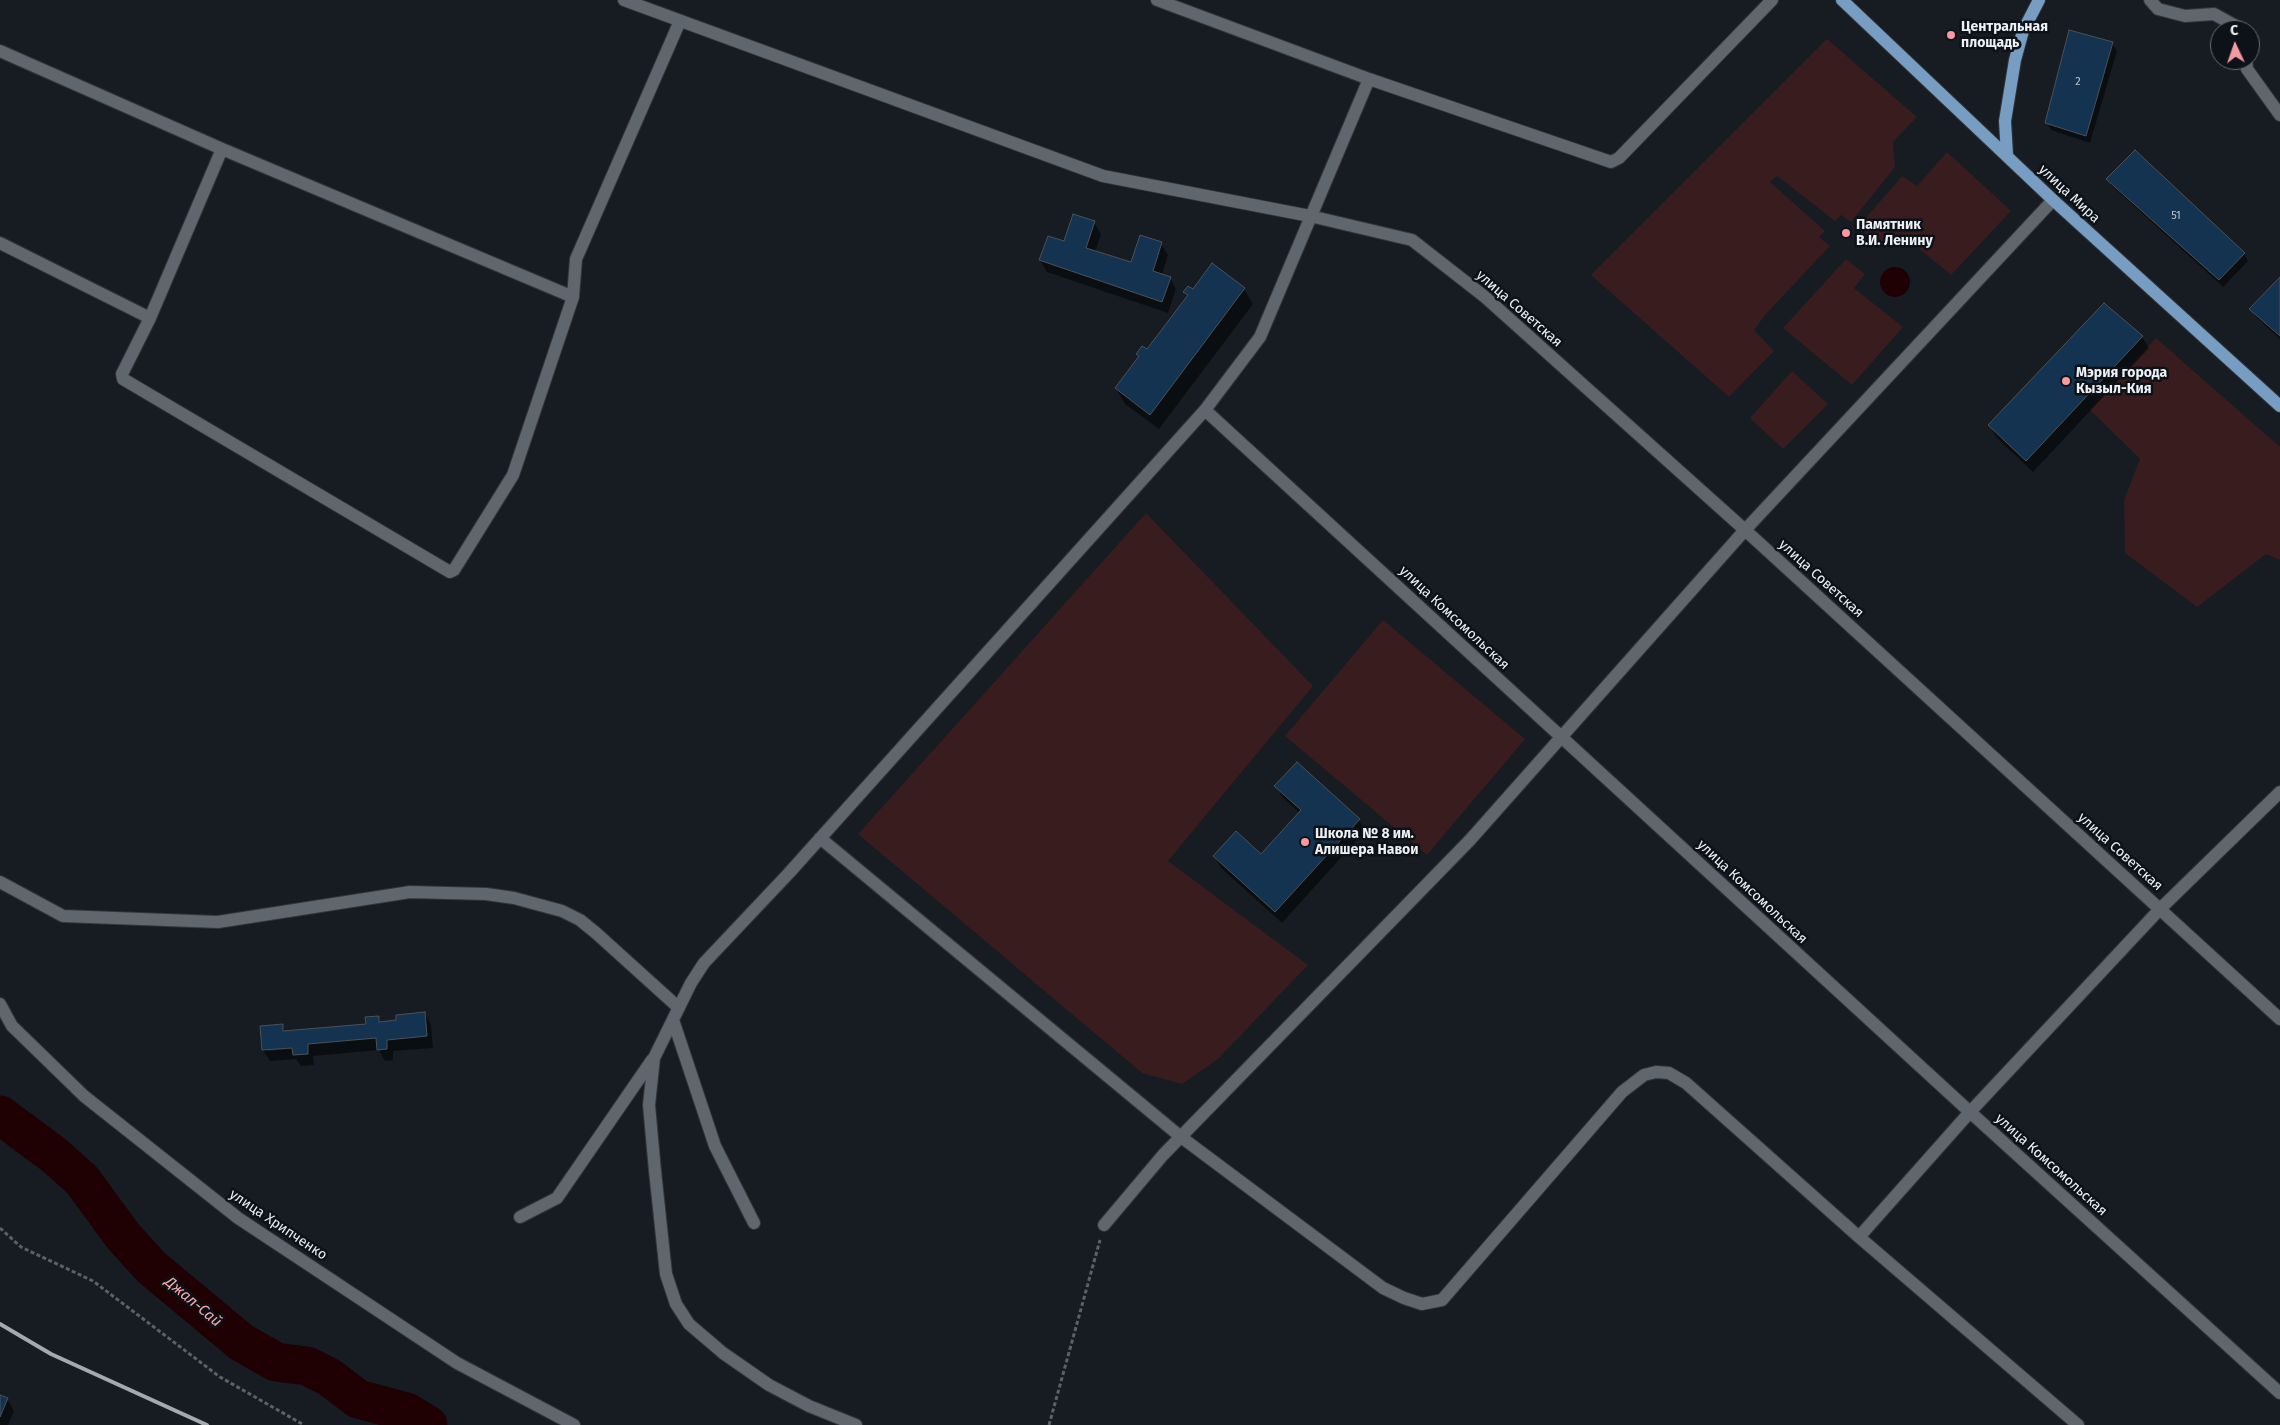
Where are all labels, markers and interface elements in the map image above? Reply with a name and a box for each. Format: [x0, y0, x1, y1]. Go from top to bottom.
place label: Центральная площадь [1961, 19, 2048, 52]
north arrow [2210, 20, 2260, 70]
text: С [2230, 22, 2239, 39]
marker: Центральная площадь [1945, 29, 1957, 41]
house number: 2 [2075, 75, 2081, 89]
street label: улица Мира [2035, 161, 2103, 227]
house number: 51 [2171, 209, 2181, 223]
place label: Памятник В.И. Ленину [1856, 217, 1933, 250]
marker: Памятник В.И. Ленину [1840, 227, 1852, 239]
street label: улица Советская [1473, 267, 1565, 351]
place label: Мэрия города Кызыл-Кия [2076, 365, 2167, 398]
marker: Мэрия города Кызыл-Кия [2060, 375, 2072, 387]
street label: улица Советская [1775, 536, 1867, 622]
street label: улица Комсомольская [1395, 563, 1513, 673]
street label: улица Советская [2074, 809, 2166, 895]
place label: Школа № 8 им. Алишера Навои [1315, 826, 1419, 859]
marker: Школа № 8 им. Алишера Навои [1299, 836, 1311, 848]
street label: улица Комсомольская [1693, 837, 1811, 947]
street label: улица Комсомольская [1992, 1110, 2110, 1220]
street label: улица Хрипченко [226, 1186, 330, 1264]
water label: Джал-Сай [161, 1273, 225, 1331]

